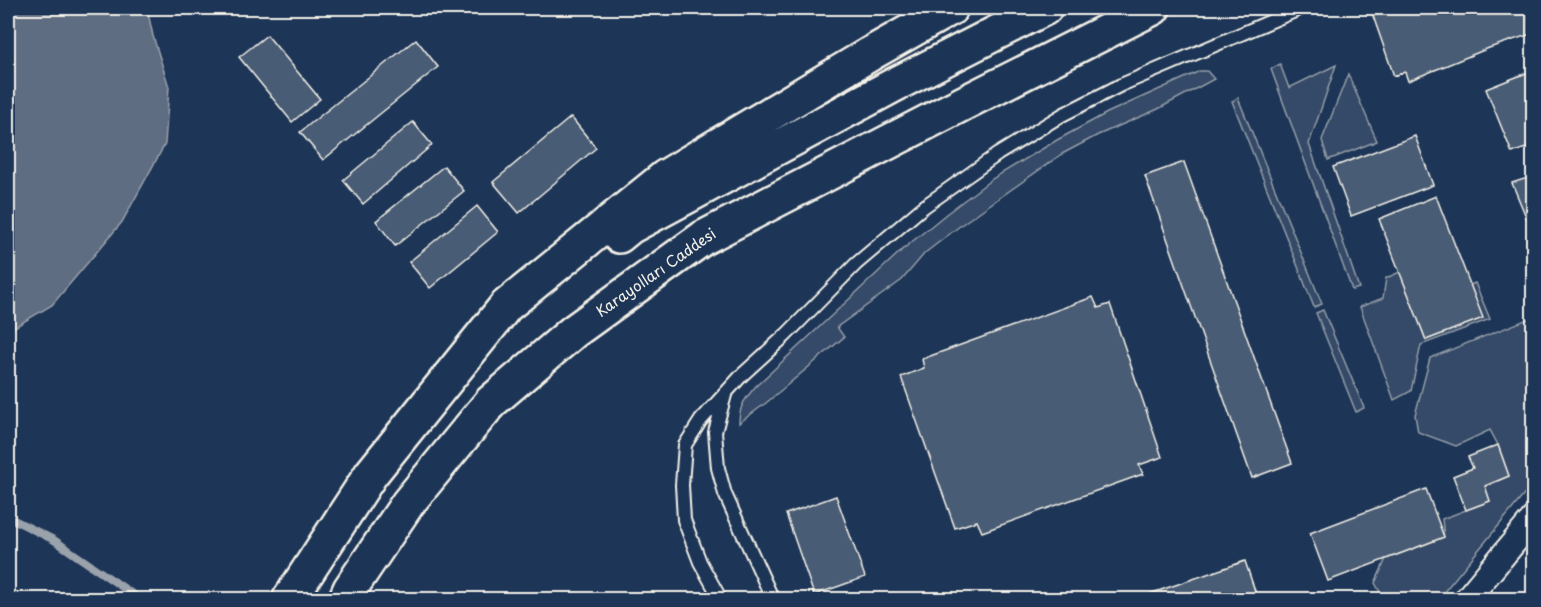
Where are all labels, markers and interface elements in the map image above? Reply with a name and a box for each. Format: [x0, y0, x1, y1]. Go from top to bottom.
street label: Karayolları Caddesi [590, 222, 720, 322]

